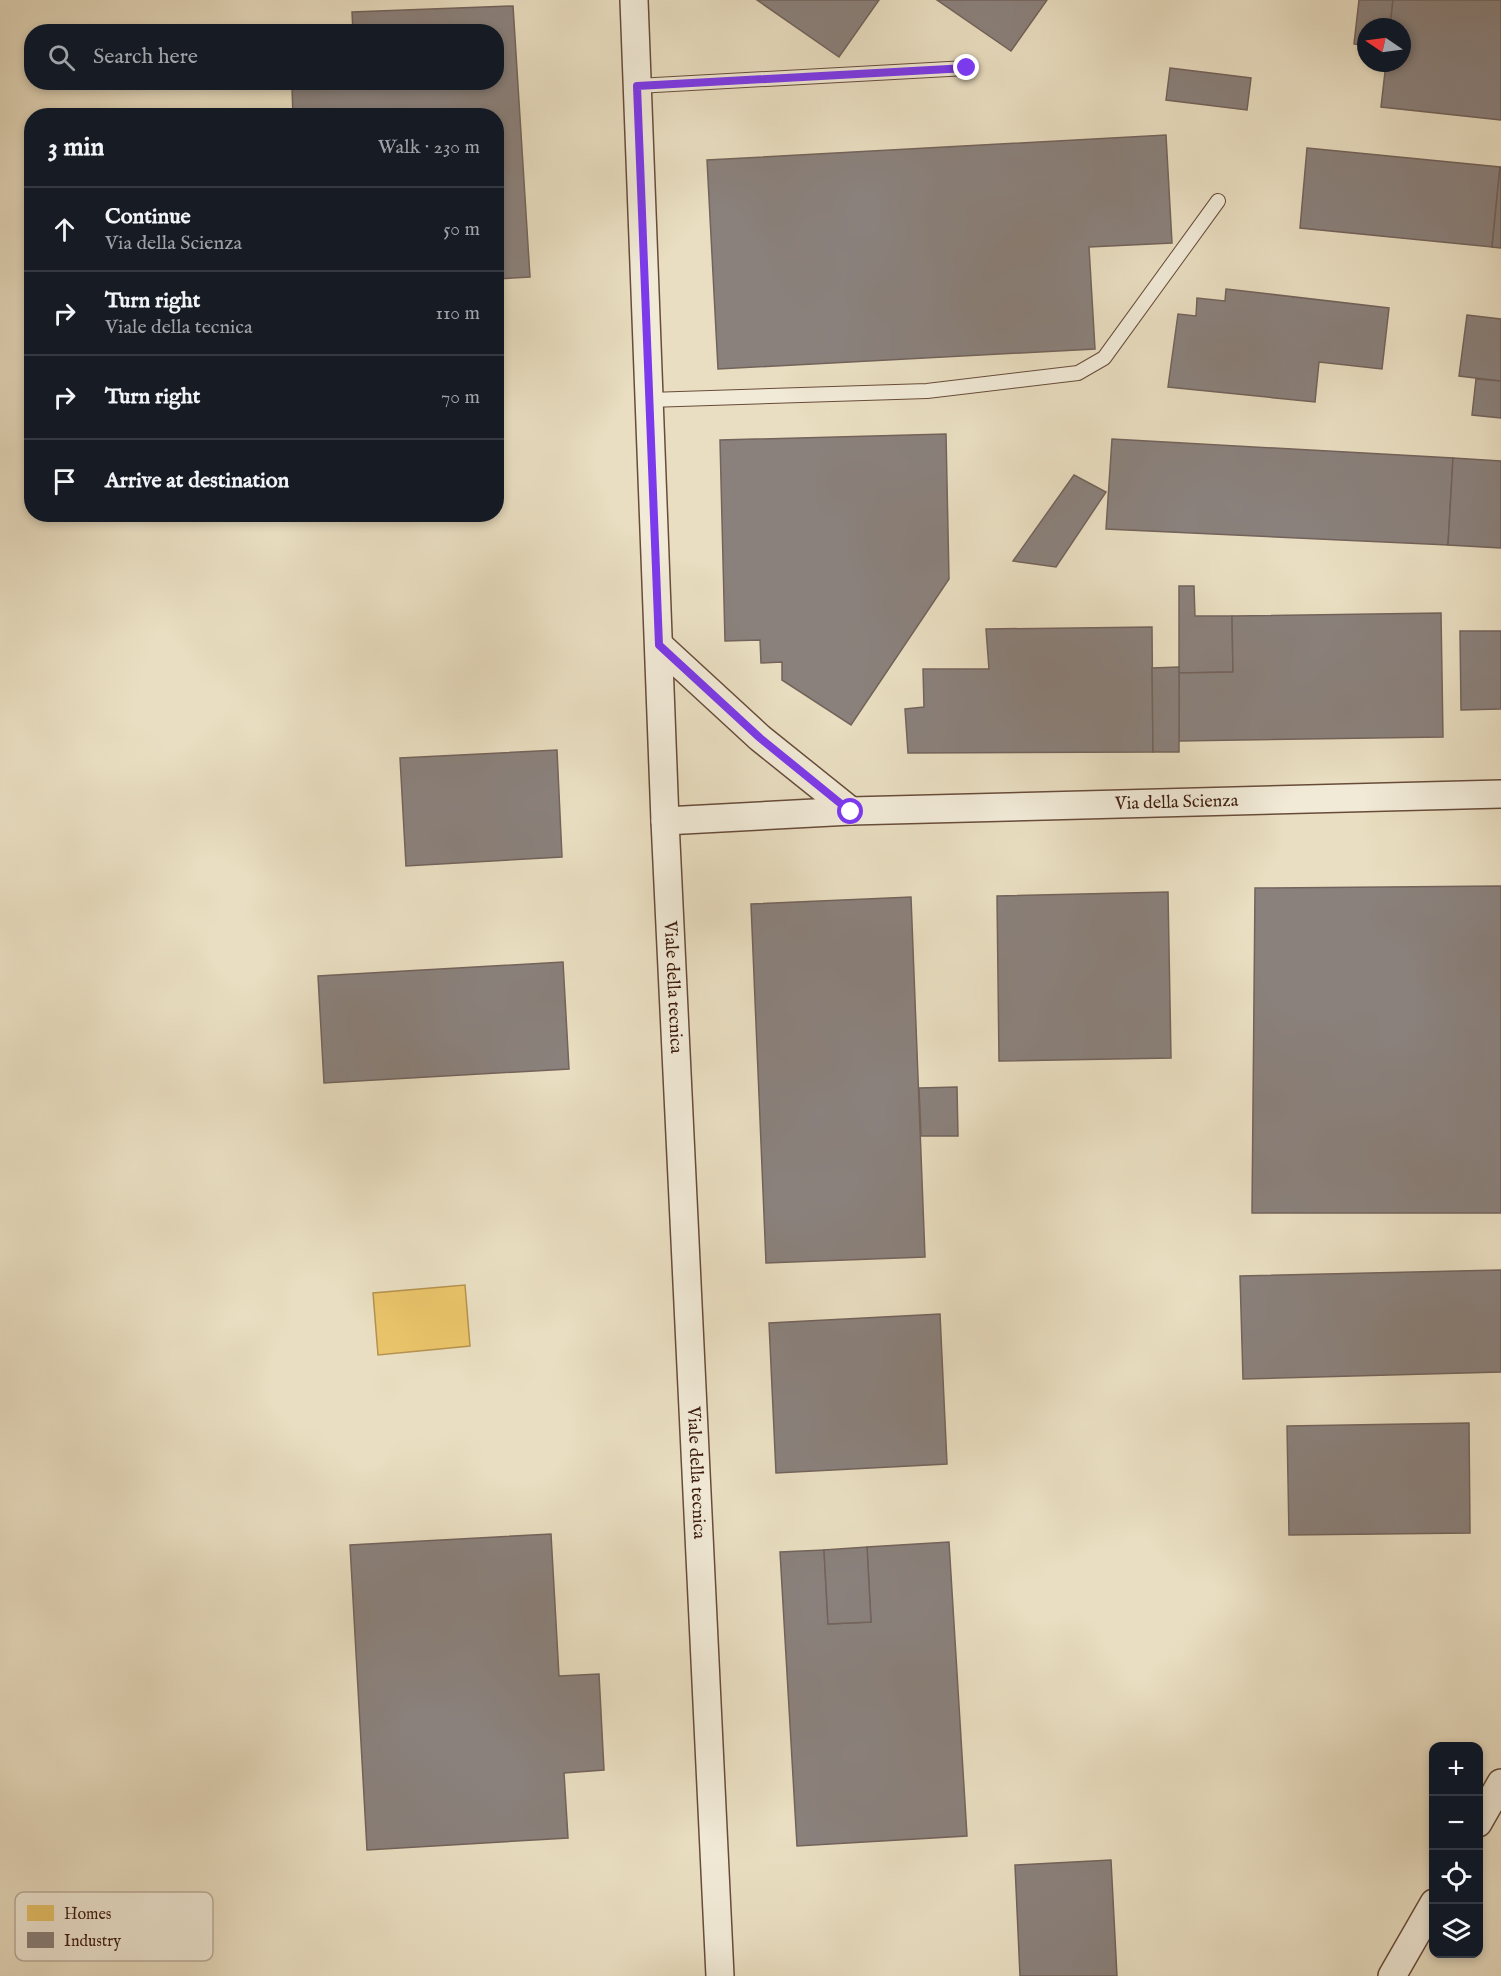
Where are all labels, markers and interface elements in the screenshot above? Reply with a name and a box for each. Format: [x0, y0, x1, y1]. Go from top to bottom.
north arrow [1357, 18, 1411, 72]
search box [24, 24, 504, 90]
icon: search [45, 41, 78, 74]
text: Search here [93, 43, 198, 71]
route end [953, 54, 979, 80]
text: 3 min [48, 131, 104, 164]
text: Walk · 230 m [378, 135, 480, 160]
text: Continue [105, 203, 191, 231]
icon: ahead [48, 213, 81, 246]
text: 50 m [443, 217, 480, 242]
text: Via della Scienza [105, 231, 242, 256]
text: Turn right [105, 287, 200, 315]
icon: right [48, 297, 81, 330]
text: 110 m [436, 301, 480, 326]
text: Viale della tecnica [105, 315, 253, 340]
icon: right [48, 381, 81, 414]
text: Turn right [105, 383, 200, 411]
text: 70 m [441, 385, 480, 410]
icon: arrive [48, 465, 81, 498]
text: Arrive at destination [105, 467, 289, 495]
street label: Via della Scienza [1114, 789, 1239, 816]
route start [837, 798, 863, 824]
street label: Viale della tecnica [658, 919, 688, 1054]
street label: Viale della tecnica [681, 1405, 711, 1540]
map controls [1429, 1742, 1483, 1958]
button: + [1429, 1742, 1483, 1796]
button: − [1429, 1796, 1483, 1850]
button: locate [1429, 1850, 1483, 1904]
legend [15, 1892, 213, 1961]
button: layers [1429, 1904, 1483, 1958]
text: Homes [64, 1905, 112, 1925]
text: Industry [64, 1932, 121, 1952]

